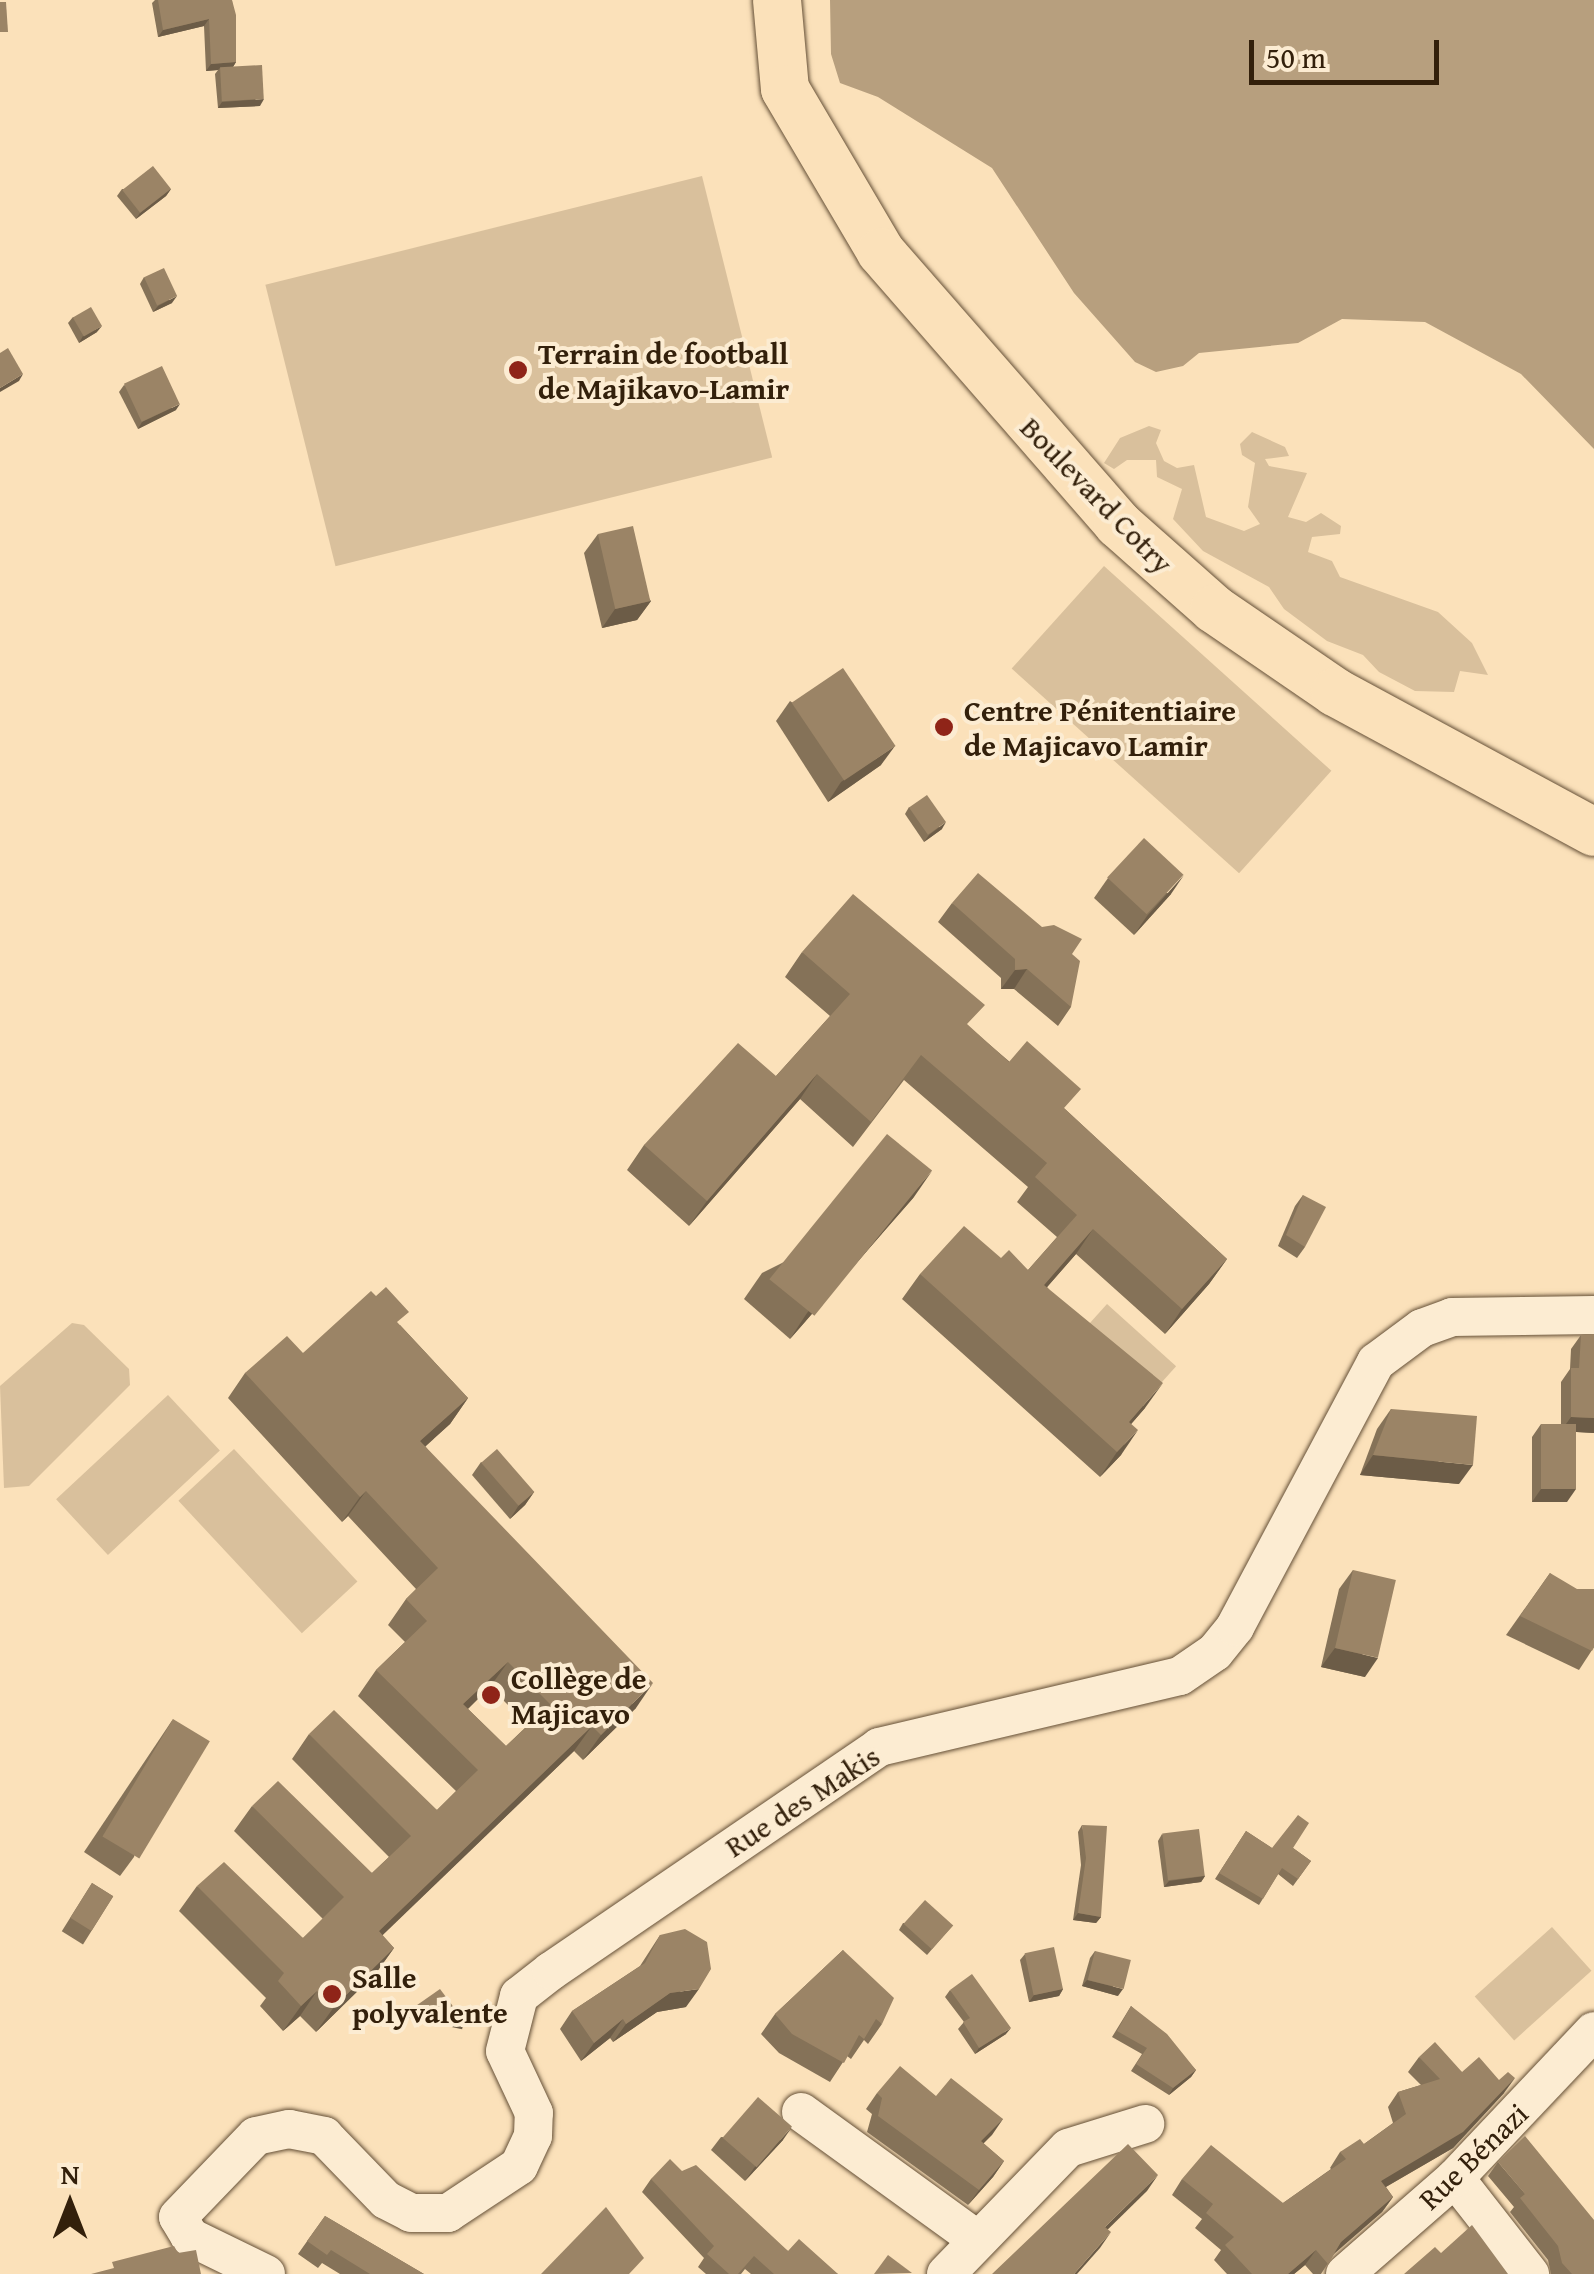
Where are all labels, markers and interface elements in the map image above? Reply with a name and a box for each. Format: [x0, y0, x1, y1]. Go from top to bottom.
scale bar [1254, 20, 1444, 82]
text: 50 m [1266, 35, 1326, 79]
place label: Terrain de football de Majikavo-Lamir [538, 335, 789, 406]
marker: Terrain de football de Majikavo-Lamir [507, 359, 529, 381]
street label: Boulevard Cotry [1013, 409, 1181, 581]
place label: Centre Pénitentiaire de Majicavo Lamir [964, 692, 1236, 762]
marker: Centre Pénitentiaire de Majicavo Lamir [933, 716, 955, 738]
place label: Collège de Majicavo [511, 1660, 646, 1730]
marker: Collège de Majicavo [480, 1684, 502, 1706]
street label: Rue des Makis [718, 1738, 886, 1864]
place label: Salle polyvalente [352, 1959, 508, 2030]
marker: Salle polyvalente [321, 1983, 343, 2005]
street label: Rue Bénazi [1411, 2095, 1535, 2217]
text: N [61, 2153, 79, 2194]
north arrow [20, 2154, 120, 2254]

